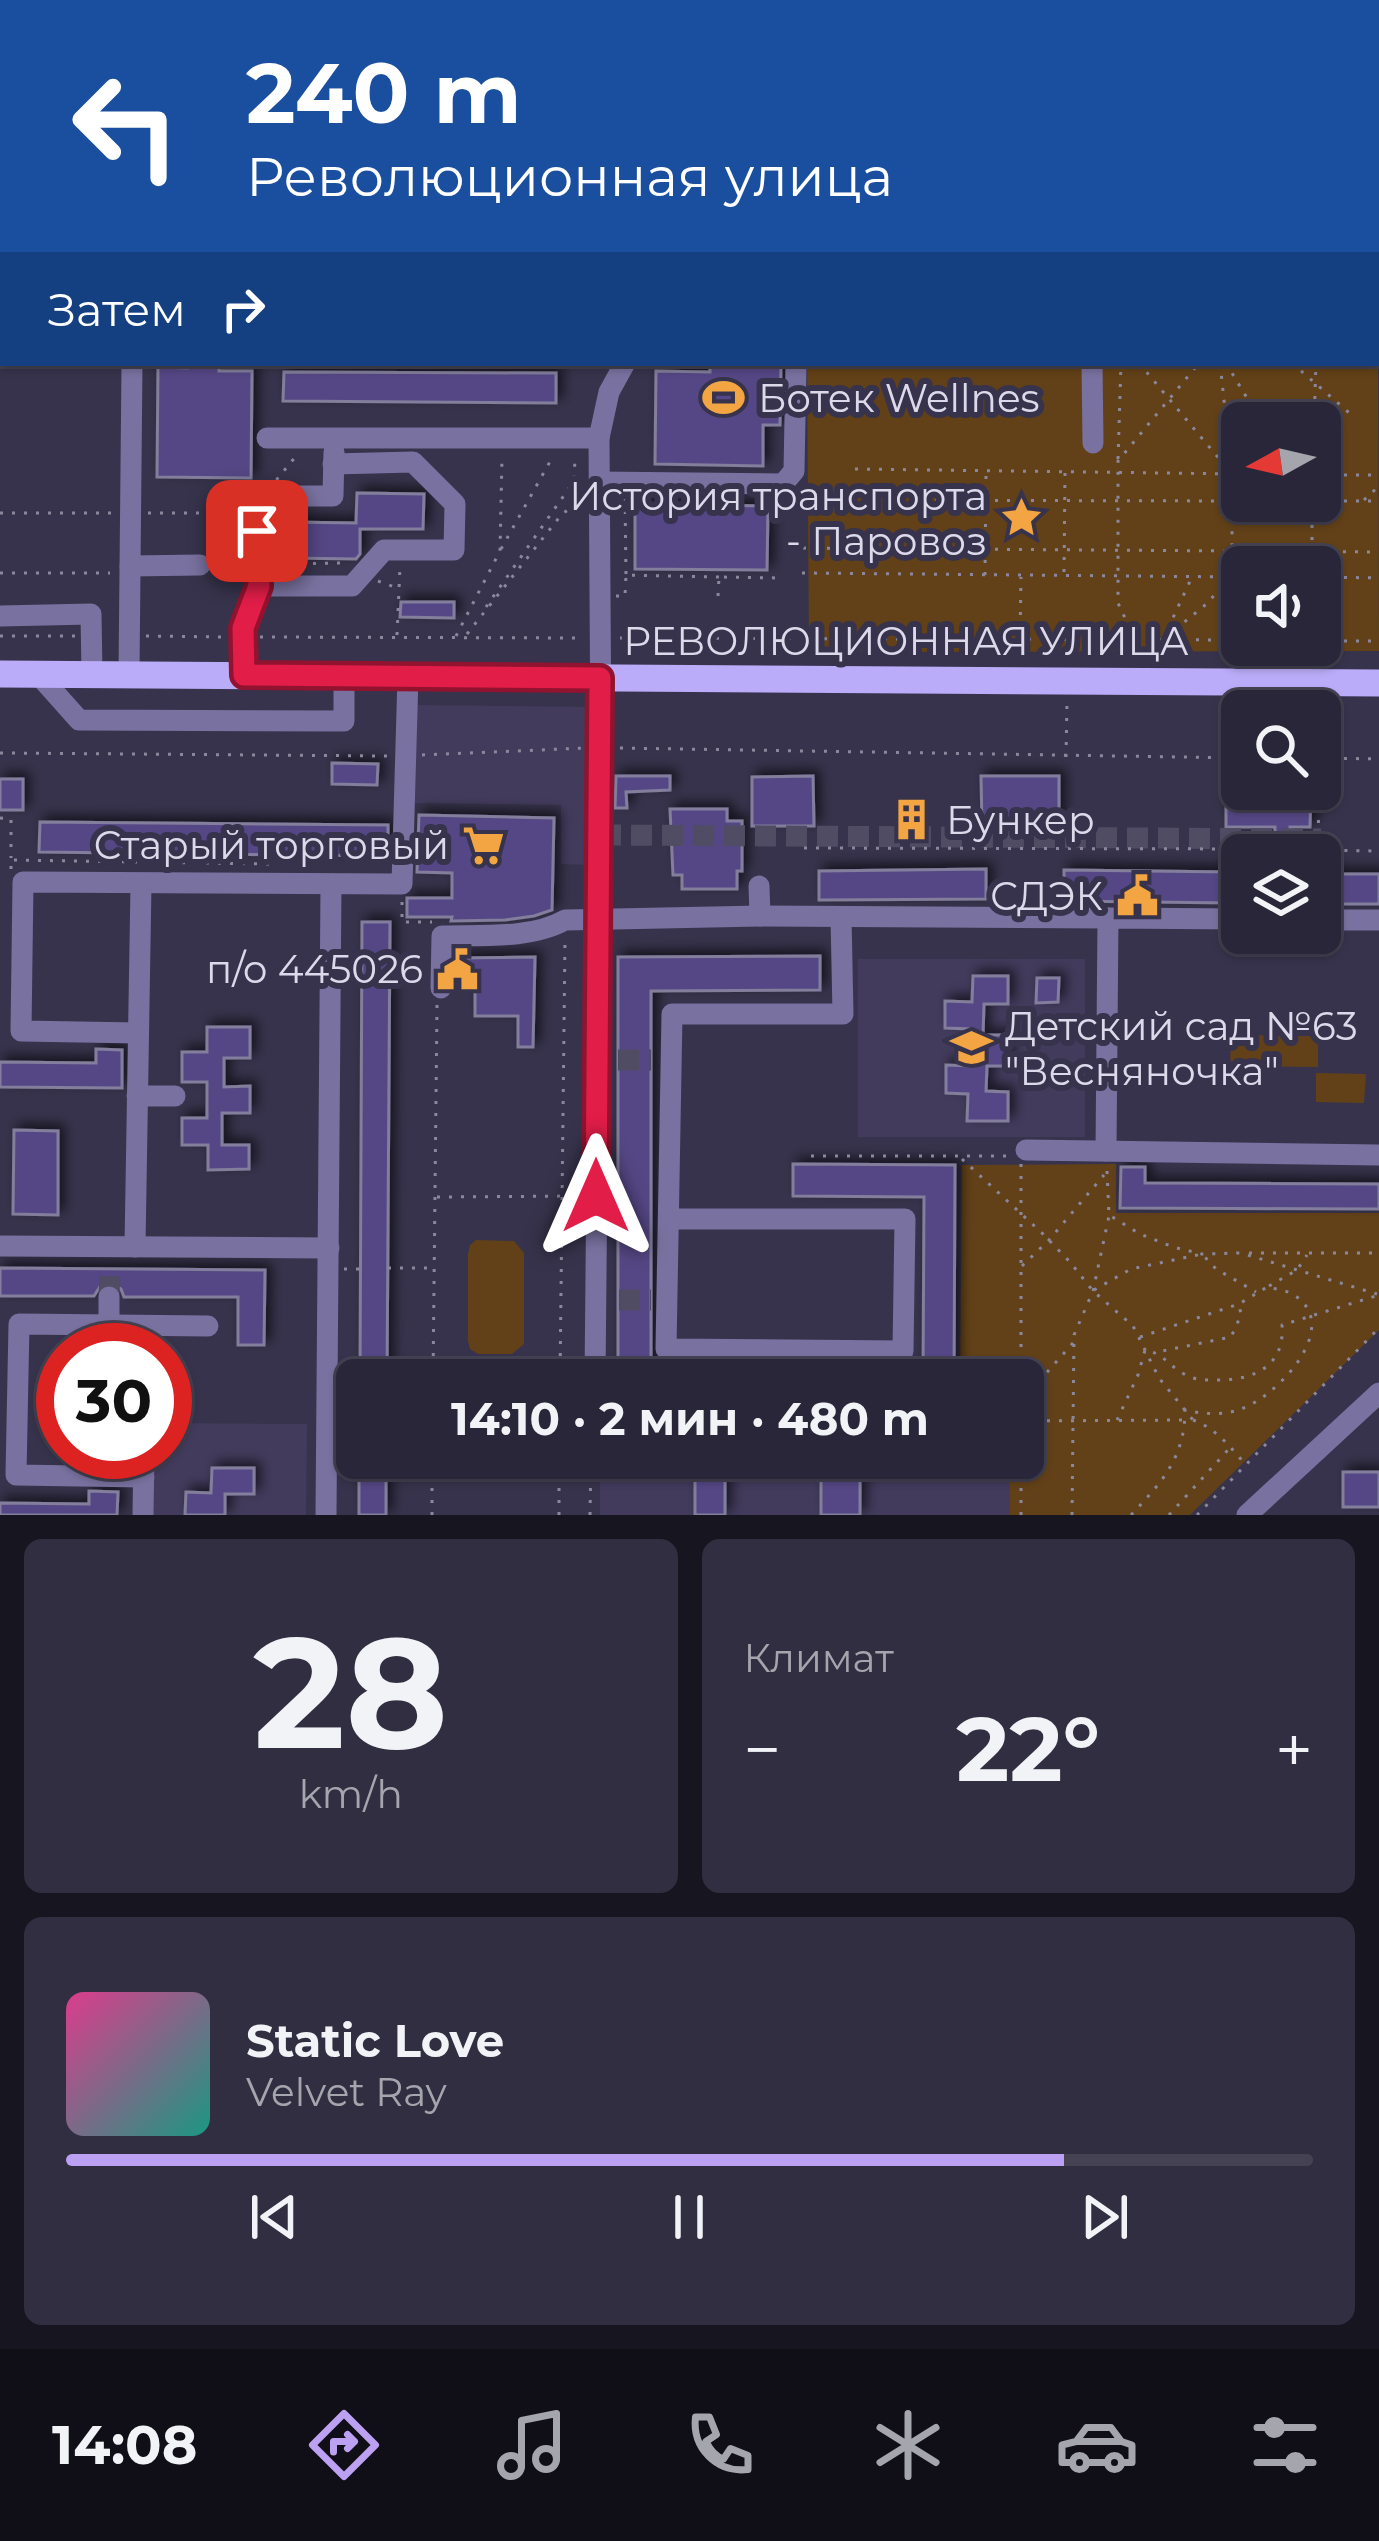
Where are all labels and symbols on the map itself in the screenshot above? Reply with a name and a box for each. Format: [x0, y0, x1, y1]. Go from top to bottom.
place label: Ботек Wellnes [758, 374, 1040, 422]
sports icon: Ботек Wellnes [701, 375, 747, 421]
north arrow [1221, 402, 1341, 522]
place label: История транспорта - Паровоз [569, 472, 987, 565]
pin [206, 480, 308, 582]
place icon: История транспорта - Паровоз [998, 495, 1044, 541]
street label: РЕВОЛЮЦИОННАЯ УЛИЦА [623, 617, 1189, 665]
place label: Бункер [946, 796, 1095, 844]
building icon: Бункер [889, 797, 935, 843]
place label: Старый торговый [93, 821, 449, 869]
supermarket icon: Старый торговый [460, 822, 506, 868]
place label: СДЭК [990, 872, 1103, 920]
public building icon: СДЭК [1114, 873, 1160, 919]
place label: п/о 445026 [206, 945, 423, 993]
public building icon: п/о 445026 [434, 946, 480, 992]
place label: Детский сад №63 "Весняночка" [1005, 1002, 1358, 1095]
school or university icon: Детский сад №63 "Весняночка" [948, 1025, 994, 1071]
position arrow [533, 1133, 659, 1259]
speed limit sign: 30 [36, 1323, 192, 1479]

